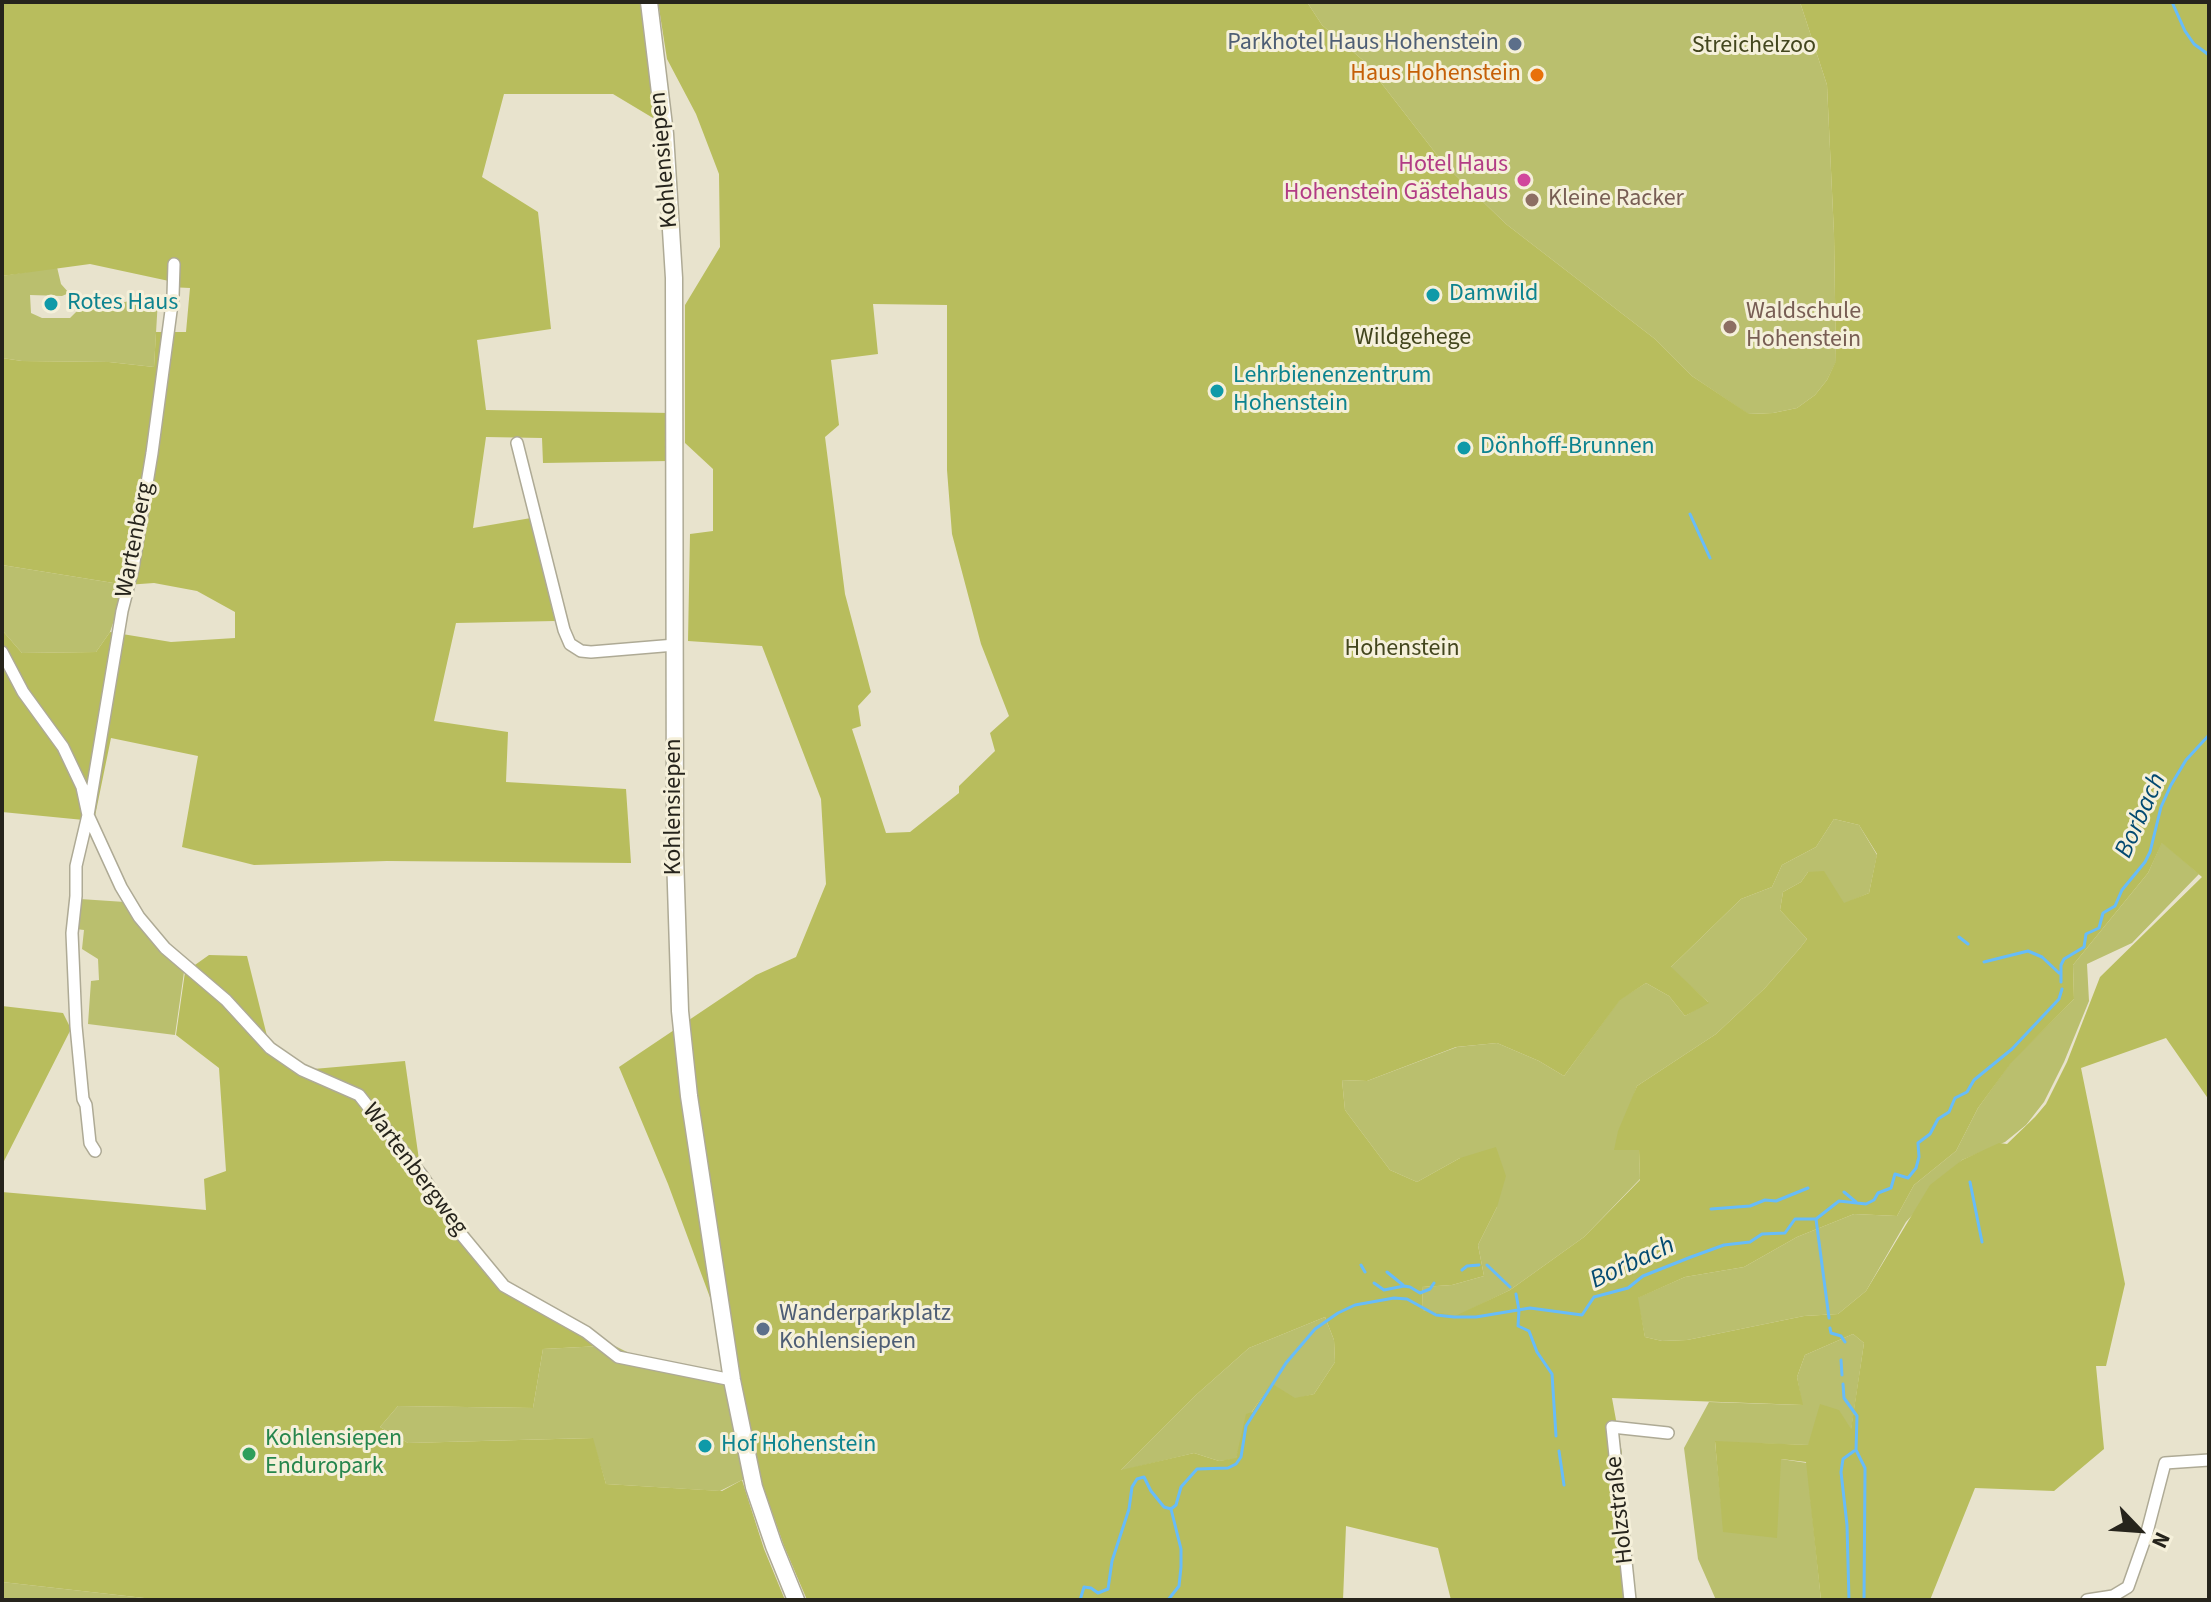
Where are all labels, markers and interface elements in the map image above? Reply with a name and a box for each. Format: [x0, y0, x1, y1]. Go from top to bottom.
place label: Parkhotel Haus Hohenstein [1227, 30, 1499, 58]
park label: Streichelzoo [1692, 33, 1816, 61]
marker: Parkhotel Haus Hohenstein [1506, 35, 1524, 53]
place label: Haus Hohenstein [1350, 61, 1521, 89]
marker: Haus Hohenstein [1528, 66, 1546, 84]
street label: Kohlensiepen [645, 90, 685, 230]
place label: Hotel Haus Hohenstein Gästehaus [1284, 152, 1508, 208]
marker: Hotel Haus Hohenstein Gästehaus [1515, 171, 1533, 189]
place label: Kleine Racker [1548, 186, 1684, 214]
marker: Kleine Racker [1523, 191, 1541, 209]
place label: Damwild [1449, 281, 1538, 309]
marker: Damwild [1424, 286, 1442, 304]
place label: Rotes Haus [67, 290, 178, 318]
marker: Rotes Haus [42, 295, 60, 313]
place label: Waldschule Hohenstein [1746, 299, 1861, 355]
marker: Waldschule Hohenstein [1721, 318, 1739, 336]
park label: Wildgehege [1355, 325, 1471, 353]
place label: Lehrbienenzentrum Hohenstein [1233, 363, 1431, 419]
marker: Lehrbienenzentrum Hohenstein [1208, 382, 1226, 400]
place label: Dönhoff-Brunnen [1480, 434, 1655, 462]
marker: Dönhoff-Brunnen [1455, 439, 1473, 457]
street label: Wartenberg [111, 480, 161, 600]
park label: Hohenstein [1344, 636, 1460, 664]
street label: Kohlensiepen [661, 738, 689, 876]
water label: Borbach [2109, 769, 2175, 863]
street label: Wartenbergweg [355, 1098, 473, 1242]
water label: Borbach [1586, 1231, 1680, 1297]
place label: Wanderparkplatz Kohlensiepen [779, 1301, 951, 1357]
marker: Wanderparkplatz Kohlensiepen [754, 1320, 772, 1338]
place label: Kohlensiepen Enduropark [265, 1426, 402, 1482]
place label: Hof Hohenstein [721, 1432, 876, 1460]
marker: Hof Hohenstein [696, 1437, 714, 1455]
marker: Kohlensiepen Enduropark [240, 1445, 258, 1463]
street label: Holzstraße [1601, 1455, 1641, 1565]
north arrow [2099, 1490, 2179, 1570]
text: N [2143, 1527, 2178, 1554]

